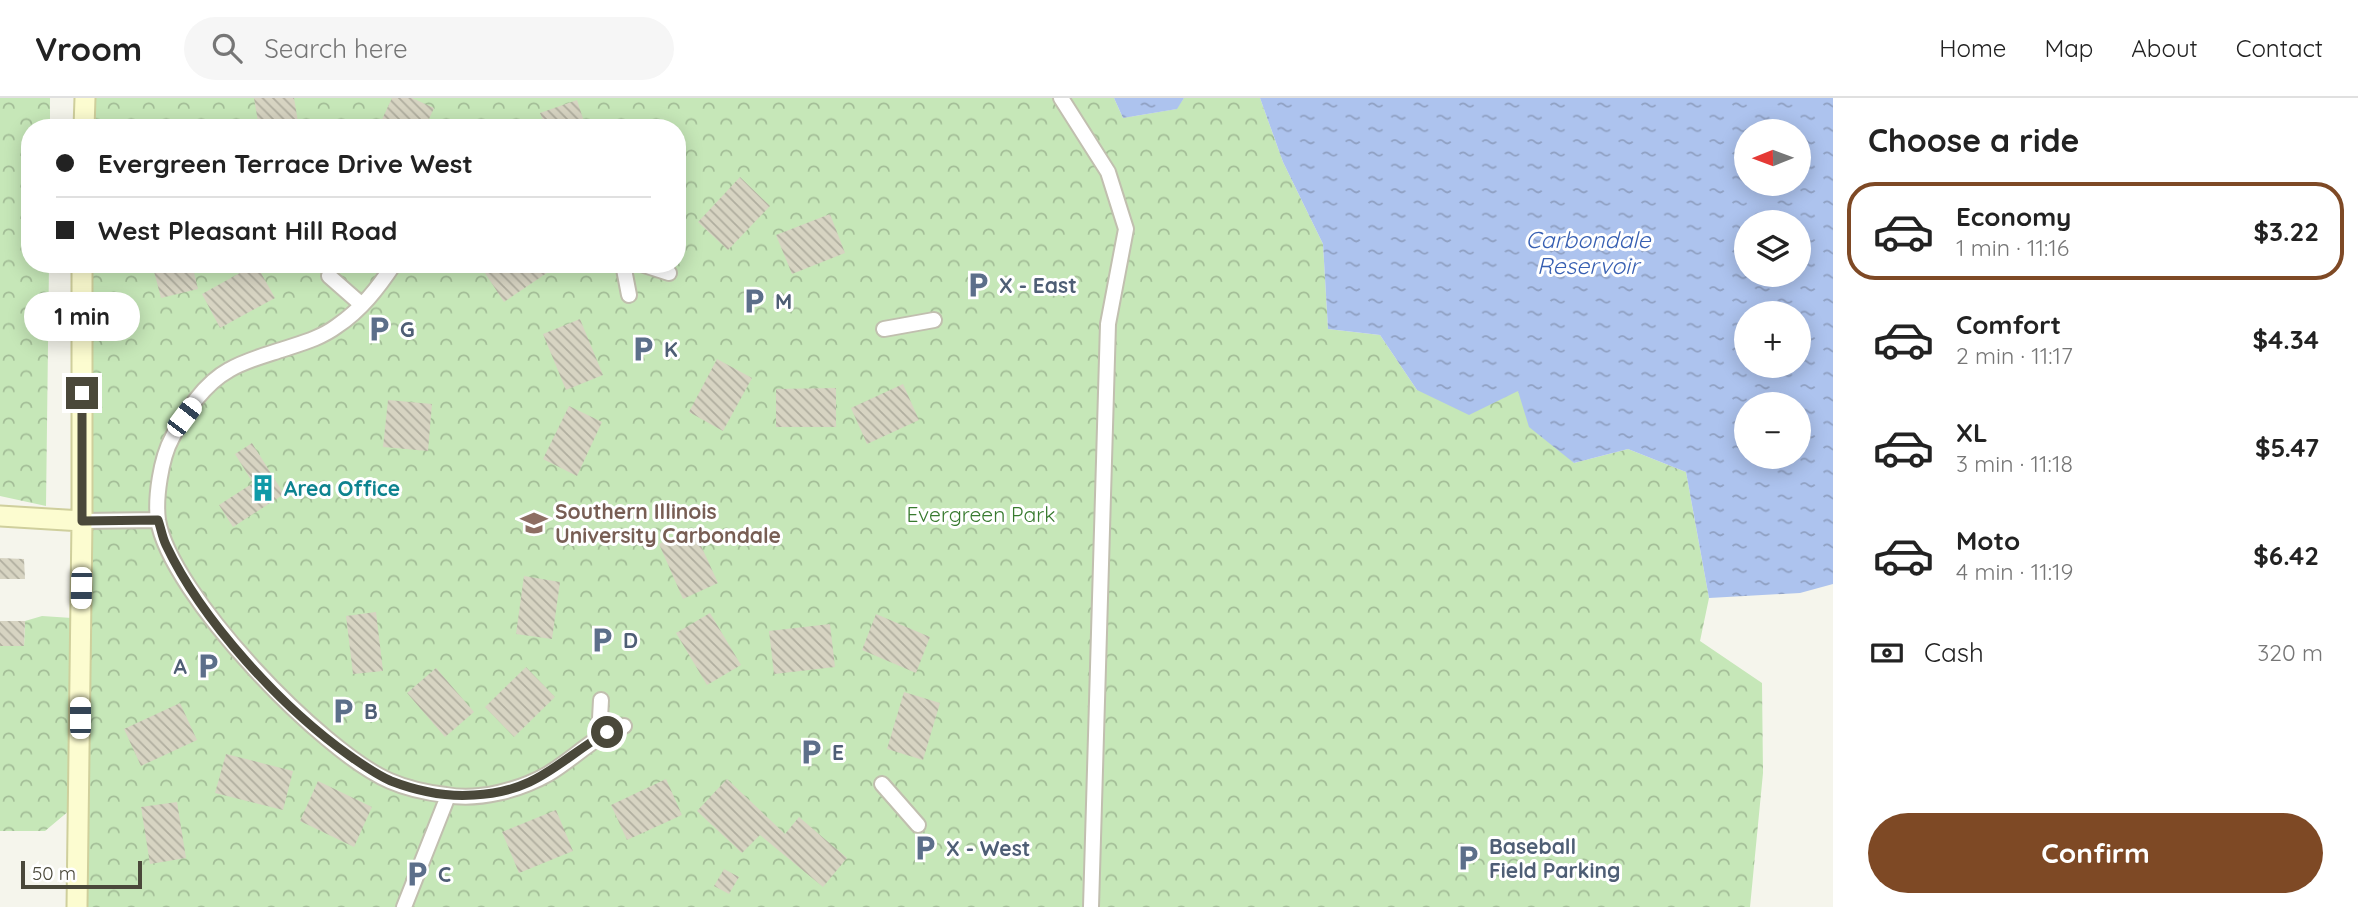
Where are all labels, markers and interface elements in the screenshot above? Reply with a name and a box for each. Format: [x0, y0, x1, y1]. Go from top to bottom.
search box [184, 17, 674, 80]
text: Vroom [35, 28, 142, 69]
icon: search [208, 29, 246, 67]
text: Search here [264, 32, 408, 65]
text: Home [1939, 33, 2006, 63]
text: Map [2044, 33, 2093, 63]
text: About [2131, 33, 2198, 63]
text: Contact [2236, 33, 2323, 63]
north arrow [1734, 119, 1811, 196]
map controls [1734, 119, 1811, 469]
text: Choose a ride [1868, 120, 2080, 160]
text: Evergreen Terrace Drive West [98, 147, 473, 180]
icon: car [1872, 200, 1935, 263]
text: Economy [1956, 200, 2071, 233]
button: layers [1734, 210, 1811, 287]
text: West Pleasant Hill Road [98, 214, 397, 247]
text: $3.22 [2253, 215, 2319, 248]
water label: Carbondale Reservoir [1526, 225, 1651, 280]
text: 1 min · 11:16 [1956, 233, 2069, 262]
parking icon: X - East [963, 270, 993, 300]
place label: X - East [999, 272, 1077, 298]
parking icon: M [739, 286, 769, 316]
place label: M [775, 288, 792, 314]
callout: 1 min [24, 292, 140, 341]
button: + [1734, 301, 1811, 378]
text: 1 min [54, 302, 110, 331]
icon: car [1872, 308, 1935, 371]
text: Comfort [1956, 308, 2061, 341]
parking icon: G [364, 314, 394, 344]
place label: G [400, 316, 415, 342]
text: $4.34 [2252, 323, 2319, 356]
parking icon: K [628, 334, 658, 364]
place label: K [664, 336, 678, 362]
text: 2 min · 11:17 [1956, 341, 2073, 370]
route end [66, 377, 98, 409]
button: − [1734, 392, 1811, 469]
car [163, 394, 206, 440]
icon: car [1872, 416, 1935, 479]
text: XL [1956, 416, 1988, 449]
text: $5.47 [2255, 431, 2319, 464]
text: 3 min · 11:18 [1956, 449, 2073, 478]
building icon: Area Office [248, 473, 278, 503]
place label: Area Office [284, 475, 400, 501]
place label: Southern Illinois University Carbondale [555, 498, 781, 548]
park label: Evergreen Park [906, 501, 1056, 527]
school or university icon: Southern Illinois University Carbondale [519, 508, 549, 538]
icon: car [1872, 524, 1935, 587]
text: Moto [1956, 524, 2020, 557]
text: $6.42 [2253, 539, 2319, 572]
text: 4 min · 11:19 [1956, 557, 2073, 586]
car [71, 567, 92, 609]
parking icon: D [587, 625, 617, 655]
place label: D [623, 627, 638, 653]
icon: cash [1868, 634, 1906, 672]
text: Cash [1924, 636, 1984, 669]
text: 320 m [2257, 638, 2323, 667]
parking icon: A [193, 651, 223, 681]
place label: A [174, 653, 188, 679]
parking icon: B [328, 696, 358, 726]
car [70, 697, 91, 739]
place label: B [364, 698, 378, 724]
route start [591, 716, 623, 748]
parking icon: E [796, 737, 826, 767]
place label: E [832, 739, 844, 765]
button: Confirm [1868, 813, 2323, 893]
parking icon: X - West [910, 833, 940, 863]
place label: Baseball Field Parking [1489, 833, 1620, 883]
place label: X - West [946, 835, 1030, 861]
parking icon: Baseball Field Parking [1453, 843, 1483, 873]
scale bar [21, 858, 142, 890]
parking icon: C [402, 859, 432, 889]
text: 50 m [32, 861, 76, 885]
place label: C [438, 861, 451, 887]

